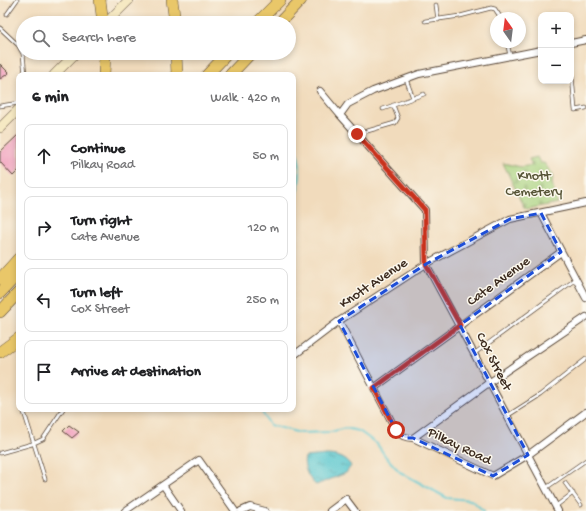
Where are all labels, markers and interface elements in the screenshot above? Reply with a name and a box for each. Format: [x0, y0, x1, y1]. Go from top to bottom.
north arrow [490, 12, 526, 48]
map controls [538, 12, 574, 84]
button: + [538, 12, 574, 48]
search box [16, 16, 296, 60]
icon: search [30, 27, 52, 49]
text: Search here [62, 29, 136, 47]
button: − [538, 48, 574, 84]
text: 6 min [32, 88, 68, 108]
text: Walk · 420 m [211, 91, 280, 106]
route end [348, 125, 366, 143]
text: Continue [71, 140, 125, 158]
icon: ahead [33, 145, 55, 167]
text: 50 m [252, 149, 279, 164]
text: Pilkay Road [71, 158, 135, 173]
park label: Knott Cemetery [506, 168, 562, 201]
text: Turn right [71, 212, 131, 230]
icon: right [33, 217, 55, 239]
text: 120 m [248, 221, 279, 236]
text: Cate Avenue [71, 230, 139, 245]
street label: Cate Avenue [464, 253, 534, 311]
street label: Knott Avenue [337, 255, 412, 313]
text: Turn left [71, 284, 122, 302]
icon: left [33, 289, 55, 311]
text: 250 m [246, 293, 279, 308]
text: Cox Street [71, 302, 129, 317]
street label: Cox Street [471, 330, 515, 395]
icon: arrive [33, 361, 55, 383]
text: Arrive at destination [71, 363, 201, 381]
route start [387, 421, 405, 439]
street label: Pilkay Road [424, 424, 495, 470]

